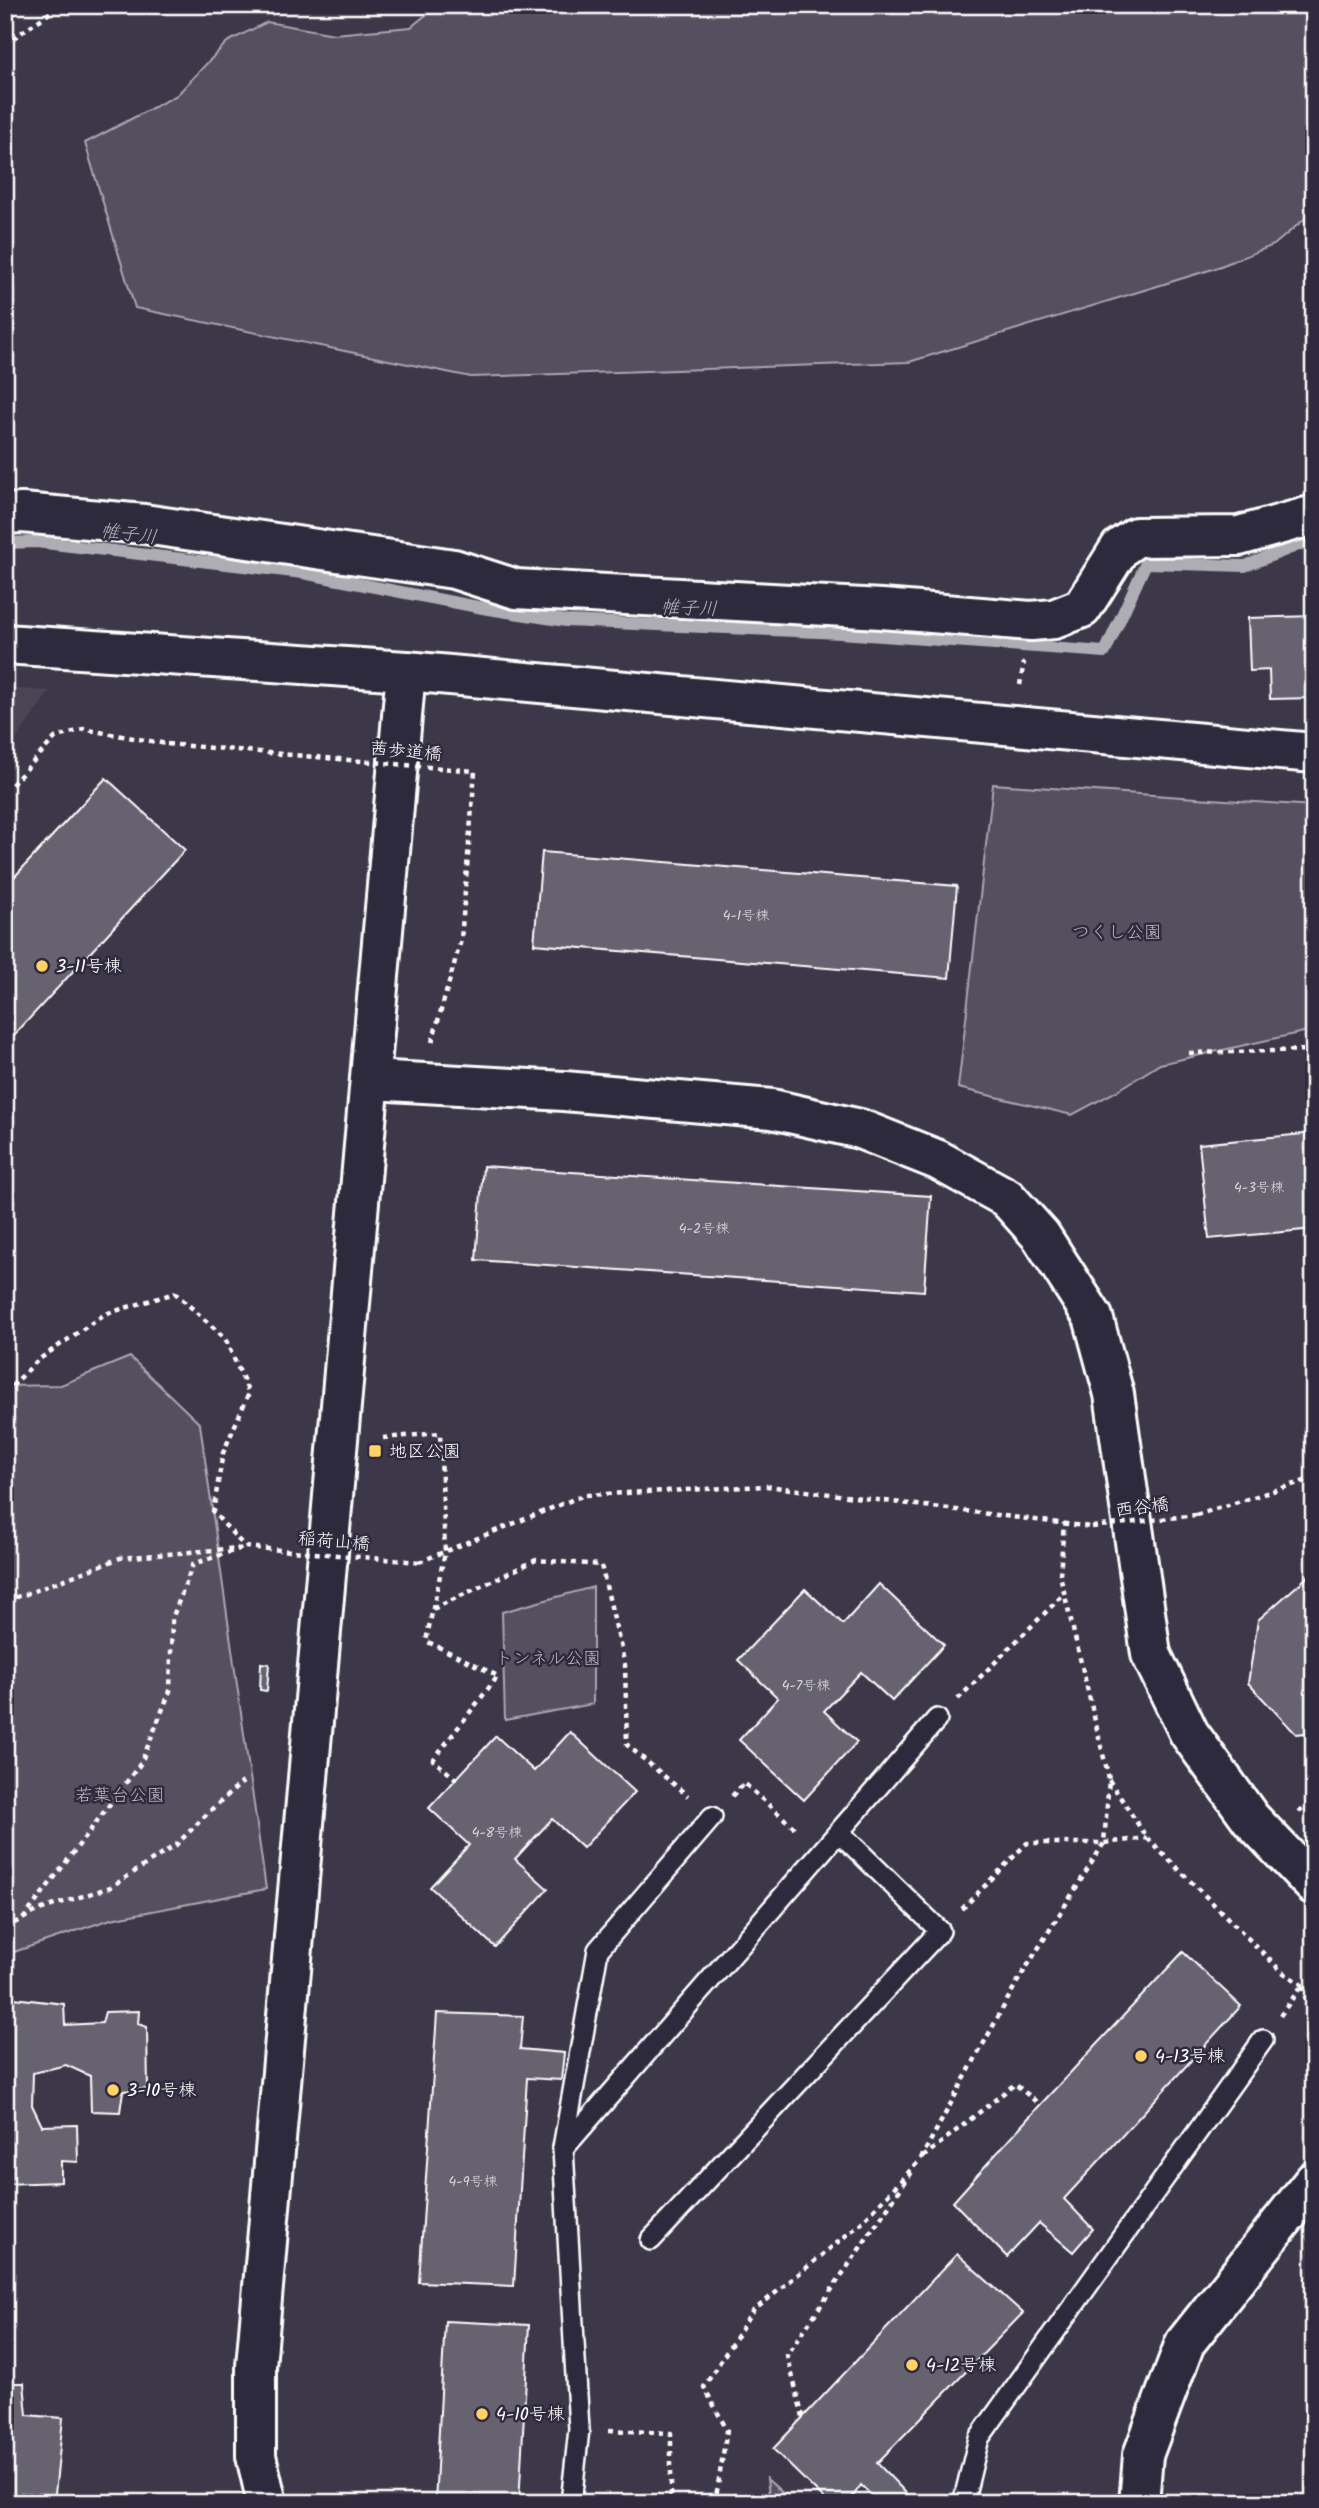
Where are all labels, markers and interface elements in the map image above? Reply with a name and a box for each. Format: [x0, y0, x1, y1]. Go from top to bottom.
water label: 帷子川 [99, 517, 159, 553]
water label: 帷子川 [660, 593, 718, 625]
street label: 茜歩道橋 [369, 735, 443, 770]
house number: 4-1号棟 [723, 905, 770, 927]
park label: つくし公園 [1072, 919, 1162, 948]
place label: 3-11号棟 [56, 953, 122, 982]
marker: 3-11号棟 [34, 958, 50, 974]
house number: 4-3号棟 [1234, 1177, 1285, 1199]
house number: 4-2号棟 [679, 1218, 730, 1240]
place label: 地区公園 [389, 1438, 461, 1467]
marker: 地区公園 [367, 1443, 383, 1459]
street label: 西谷橋 [1114, 1491, 1171, 1526]
street label: 稲荷山橋 [297, 1525, 371, 1560]
park label: トンネル公園 [495, 1645, 601, 1674]
house number: 4-7号棟 [782, 1675, 831, 1697]
park label: 若葉台公園 [75, 1782, 165, 1811]
house number: 4-8号棟 [472, 1822, 523, 1844]
place label: 4-13号棟 [1155, 2043, 1225, 2072]
marker: 4-13号棟 [1133, 2048, 1149, 2064]
place label: 3-10号棟 [127, 2077, 196, 2106]
marker: 3-10号棟 [105, 2082, 121, 2098]
house number: 4-9号棟 [449, 2171, 498, 2193]
place label: 4-12号棟 [926, 2352, 996, 2381]
marker: 4-12号棟 [904, 2357, 920, 2373]
place label: 4-10号棟 [496, 2401, 565, 2430]
marker: 4-10号棟 [474, 2406, 490, 2422]

